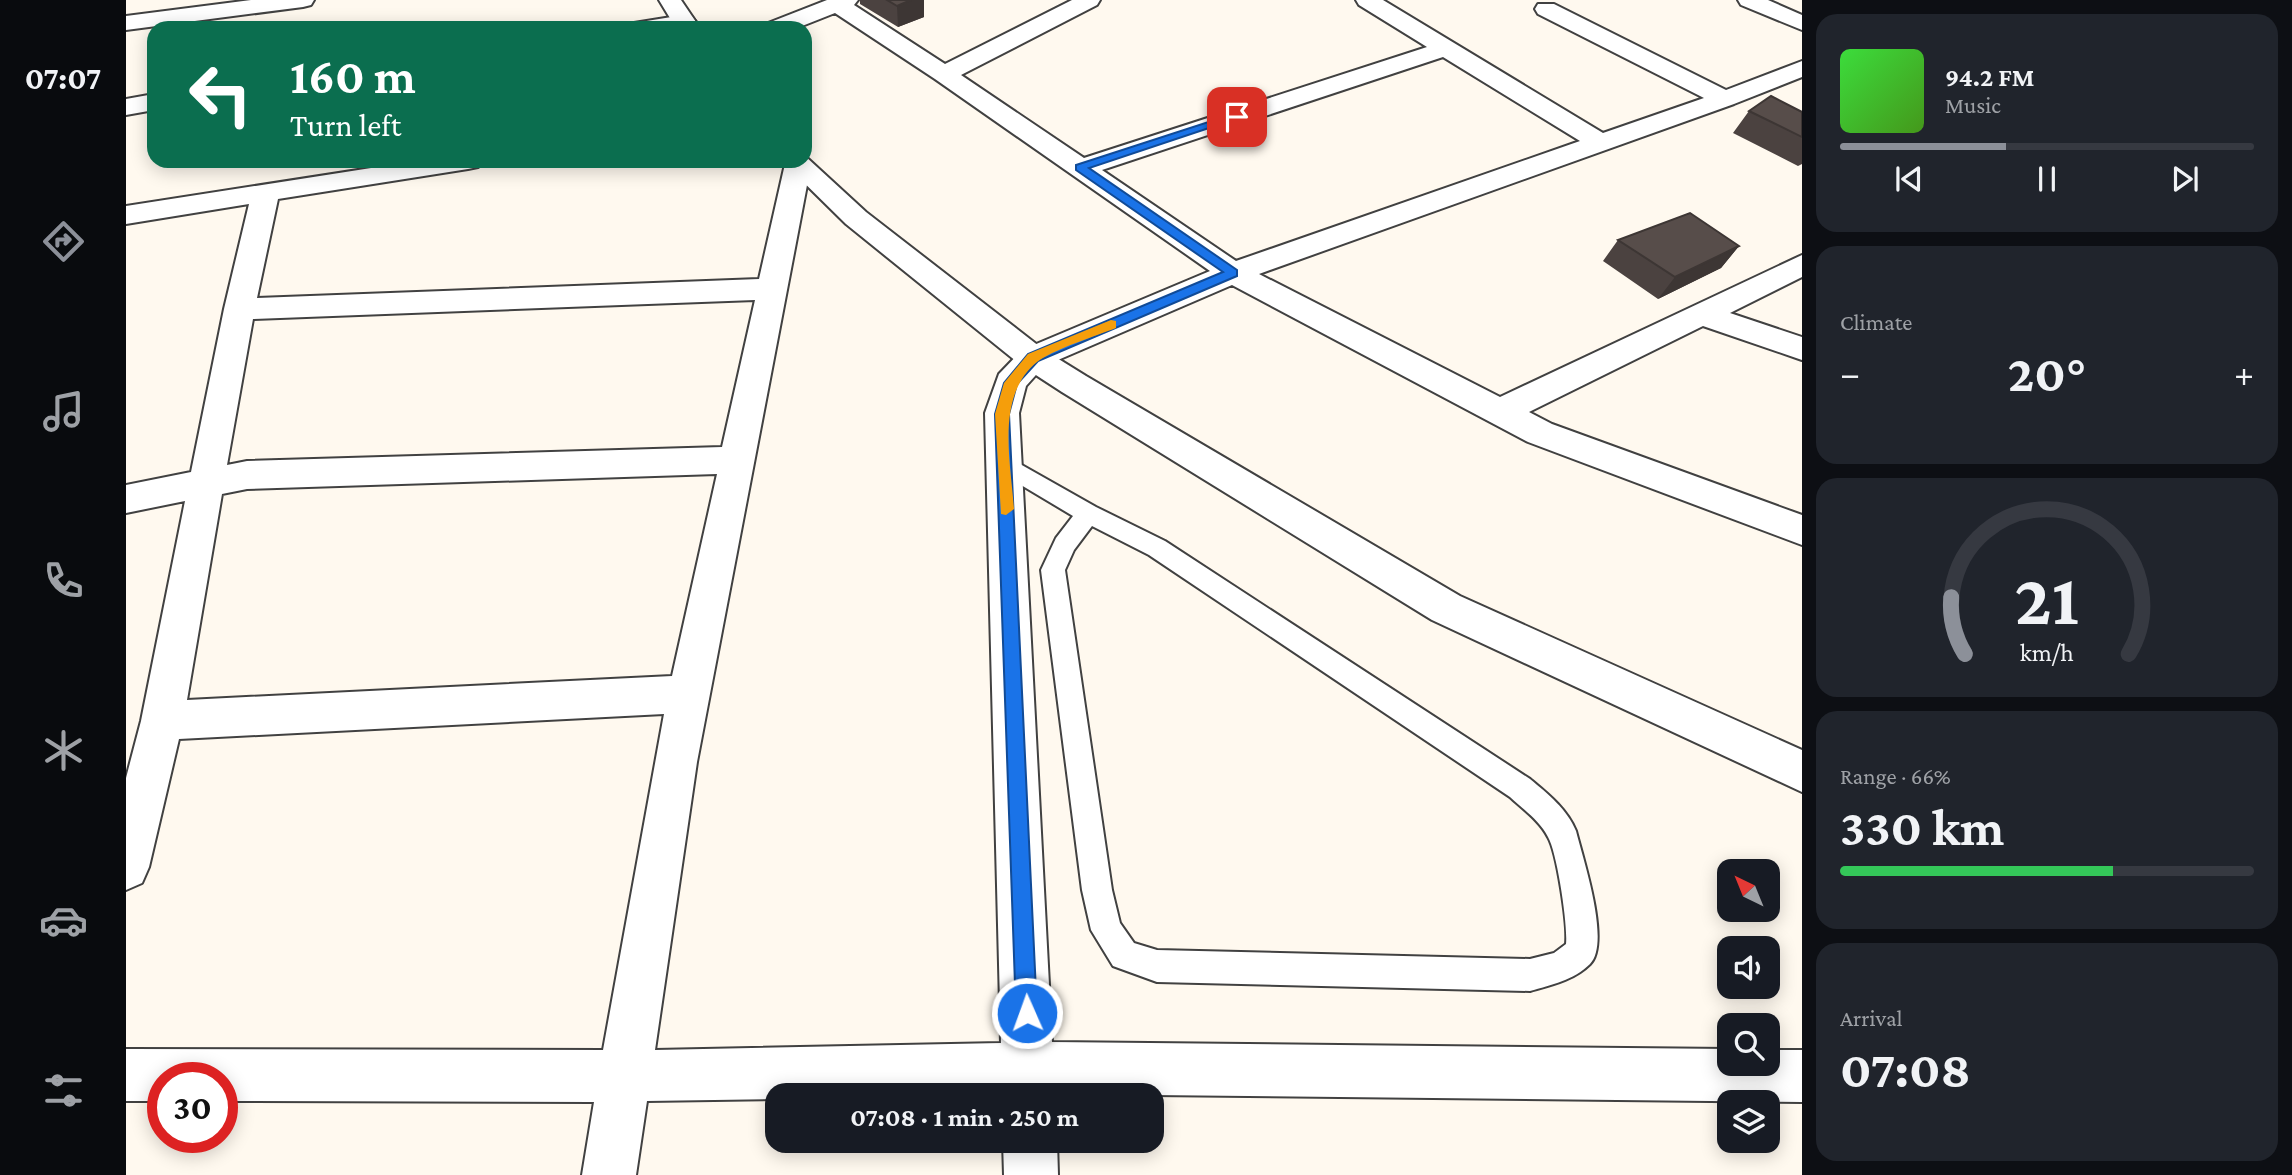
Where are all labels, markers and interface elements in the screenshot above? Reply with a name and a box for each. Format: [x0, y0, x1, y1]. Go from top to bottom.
icon: left [175, 49, 266, 140]
text: 160 m [290, 49, 416, 104]
text: 07:07 [25, 60, 101, 96]
text: 94.2 FM [1945, 63, 2035, 92]
pin [1207, 87, 1267, 147]
text: Music [1945, 92, 2001, 118]
icon: arrive [1218, 98, 1256, 136]
text: Turn left [290, 107, 401, 143]
icon: previous [1890, 160, 1928, 198]
icon: pause [2028, 160, 2066, 198]
icon: next [2166, 160, 2204, 198]
icon: directions [39, 217, 88, 266]
text: Climate [1840, 309, 1912, 335]
text: 20° [2008, 344, 2086, 402]
text: − [1840, 352, 1860, 394]
text: + [2234, 352, 2254, 394]
icon: music [39, 387, 88, 436]
icon: phone [39, 556, 88, 605]
text: 21 [2015, 559, 2079, 640]
text: km/h [2020, 638, 2074, 665]
icon: climate [39, 726, 88, 775]
text: Range · 66% [1840, 763, 1951, 789]
text: 330 km [1840, 798, 2004, 856]
north arrow [1717, 859, 1780, 922]
map controls [1717, 859, 1780, 1153]
icon: car [39, 896, 88, 945]
button: sound [1717, 936, 1780, 999]
position arrow [990, 976, 1064, 1050]
text: Arrival [1840, 1005, 1903, 1031]
button: search [1717, 1013, 1780, 1076]
text: 07:08 [1840, 1040, 1971, 1098]
speed limit sign: 30 [147, 1062, 238, 1153]
icon: filters [39, 1066, 88, 1115]
button: layers [1717, 1090, 1780, 1153]
text: 07:08 · 1 min · 250 m [850, 1103, 1079, 1132]

